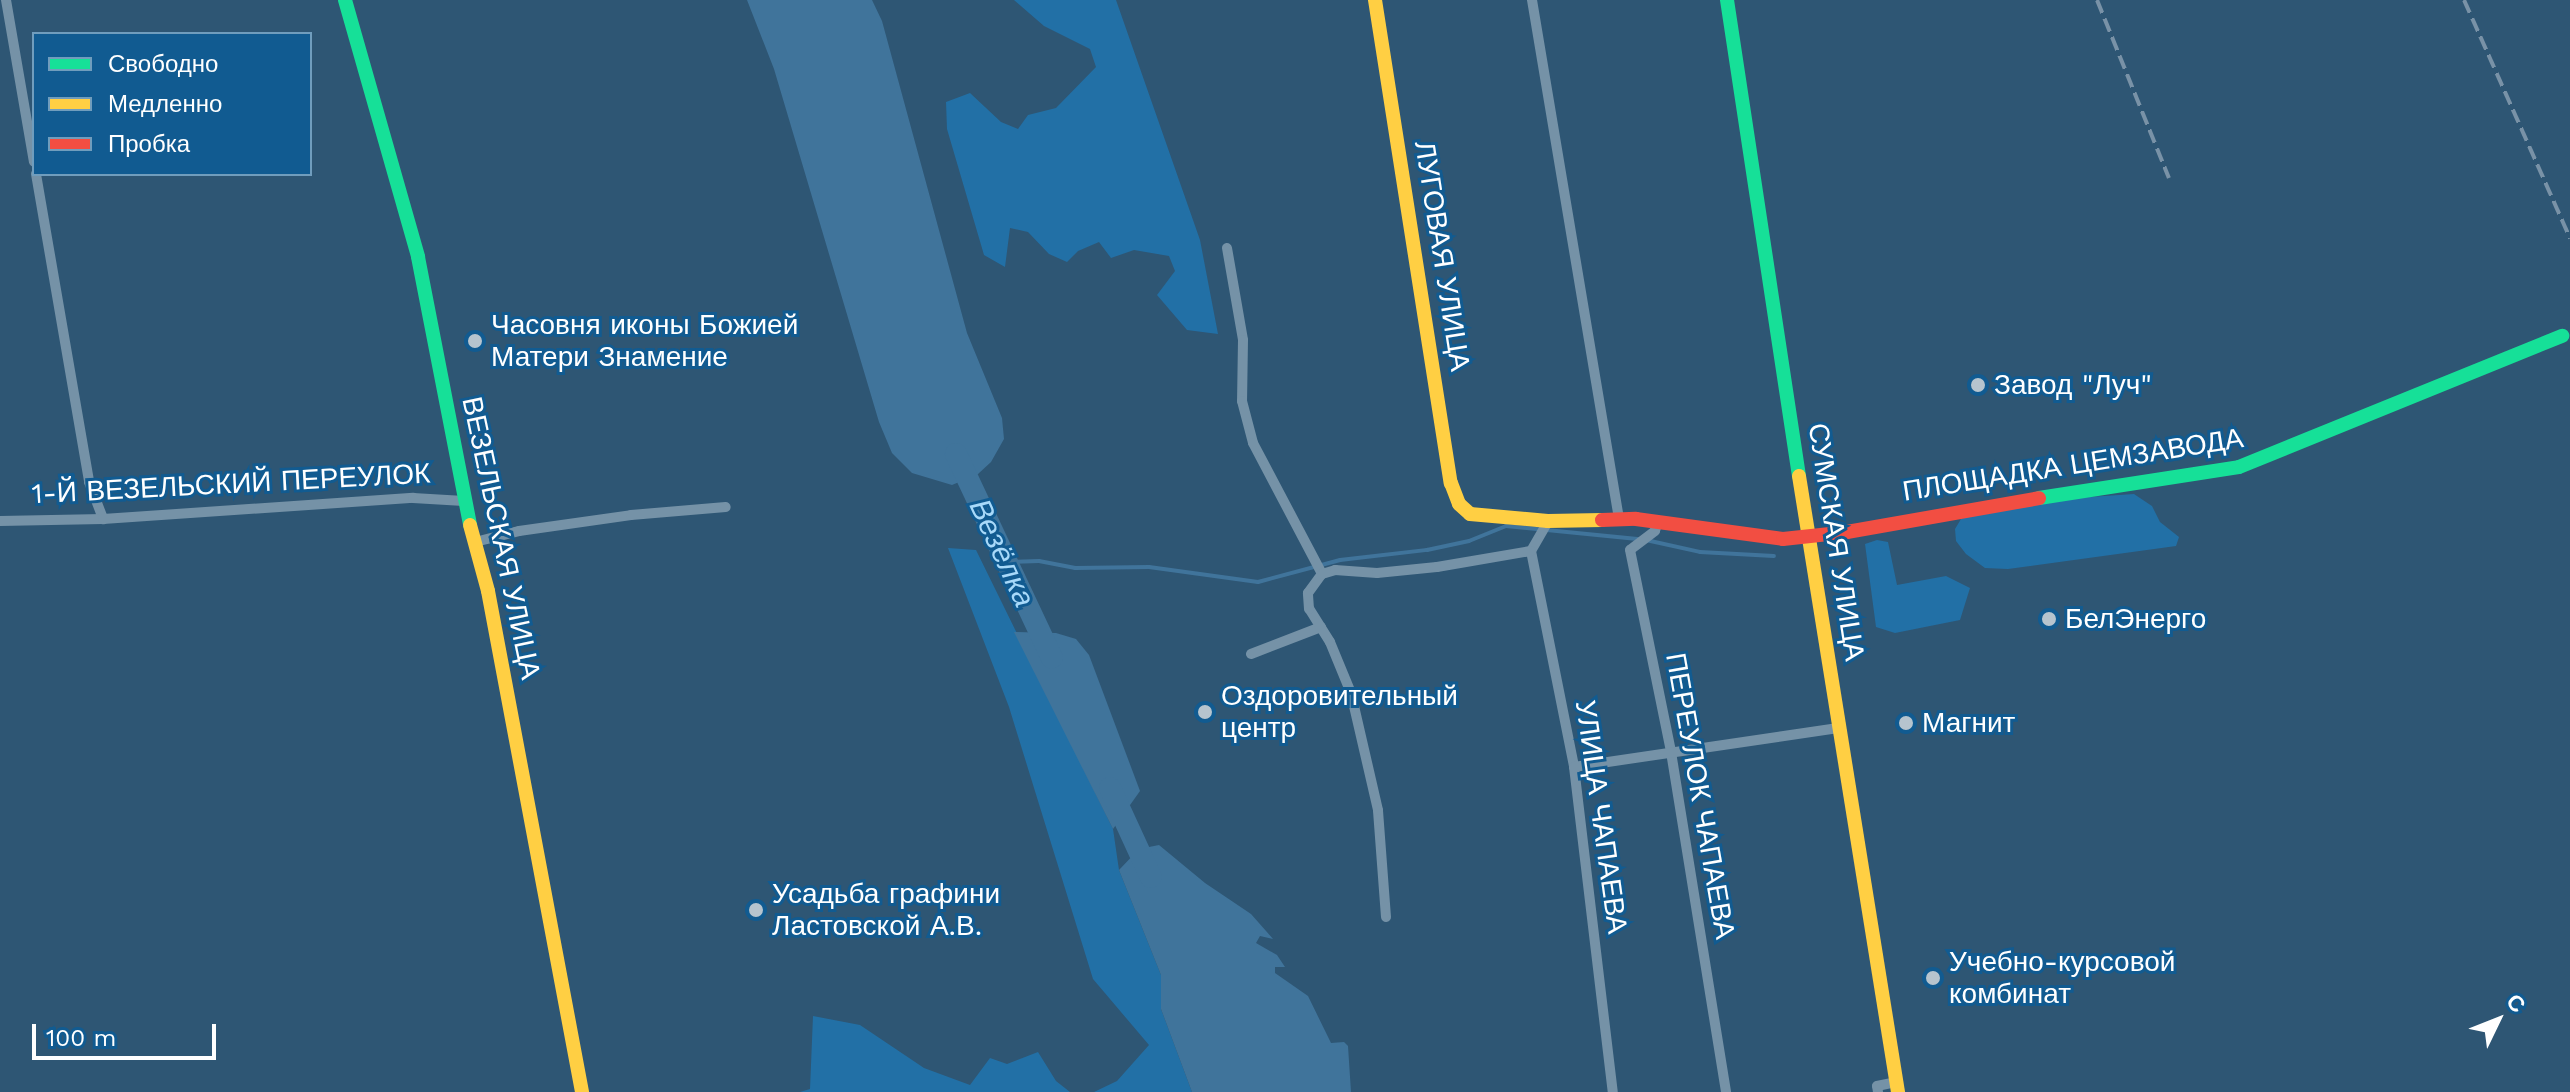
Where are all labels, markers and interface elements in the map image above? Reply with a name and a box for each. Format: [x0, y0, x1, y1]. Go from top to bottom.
legend [32, 32, 312, 176]
text: Свободно [108, 50, 218, 78]
text: Медленно [108, 90, 222, 118]
text: Пробка [108, 130, 190, 158]
street label: ЛУГОВАЯ УЛИЦА [1407, 139, 1477, 373]
place label: Часовня иконы Божией Матери Знамение [491, 308, 798, 374]
marker: Часовня иконы Божией Матери Знамение [466, 332, 484, 350]
place label: Завод "Луч" [1994, 368, 2152, 402]
marker: Завод "Луч" [1969, 376, 1987, 394]
street label: ВЕЗЕЛЬСКАЯ УЛИЦА [455, 394, 547, 682]
street label: СУМСКАЯ УЛИЦА [1801, 421, 1871, 663]
street label: ПЛОЩАДКА ЦЕМЗАВОДА [1900, 421, 2246, 509]
street label: 1-Й ВЕЗЕЛЬСКИЙ ПЕРЕУЛОК [31, 457, 431, 511]
water label: Везёлка [961, 493, 1043, 613]
place label: БелЭнерго [2065, 602, 2206, 636]
marker: БелЭнерго [2040, 610, 2058, 628]
street label: ПЕРЕУЛОК ЧАПАЕВА [1658, 650, 1742, 942]
place label: Оздоровительный центр [1221, 679, 1458, 745]
street label: УЛИЦА ЧАПАЕВА [1568, 698, 1634, 936]
marker: Оздоровительный центр [1196, 703, 1214, 721]
place label: Магнит [1922, 706, 2015, 740]
marker: Магнит [1897, 714, 1915, 732]
place label: Усадьба графини Ластовской А.В. [772, 877, 1000, 943]
marker: Усадьба графини Ластовской А.В. [747, 901, 765, 919]
place label: Учебно-курсовой комбинат [1949, 945, 2175, 1011]
marker: Учебно-курсовой комбинат [1924, 969, 1942, 987]
north arrow [2458, 980, 2538, 1060]
text: С [2501, 989, 2530, 1018]
scale bar [36, 1008, 220, 1058]
text: 100 m [46, 1024, 116, 1052]

